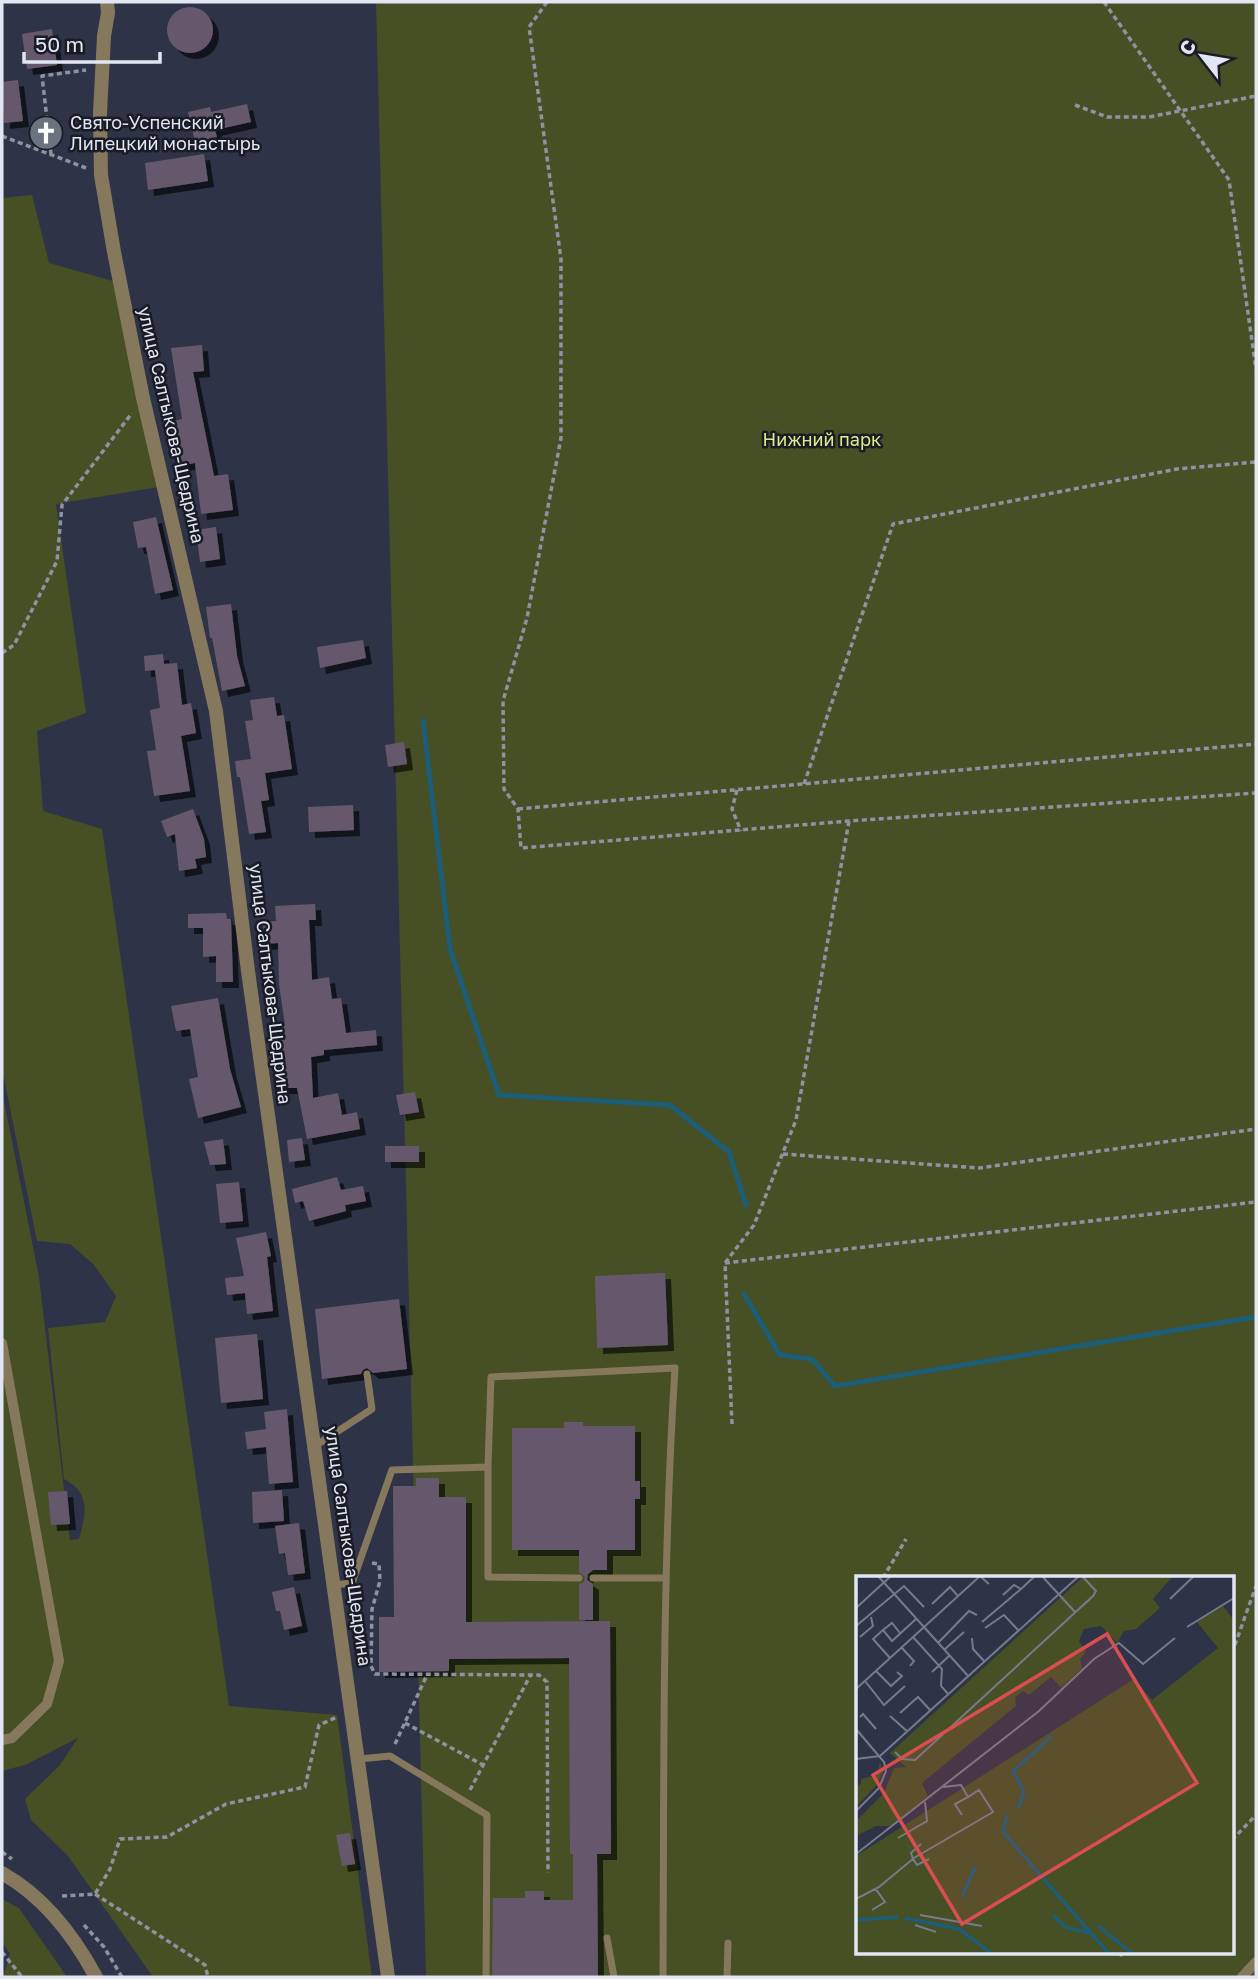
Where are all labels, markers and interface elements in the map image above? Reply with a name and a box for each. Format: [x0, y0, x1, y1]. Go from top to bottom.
scale bar [24, 21, 161, 65]
north arrow [1167, 21, 1237, 91]
text: 50 m [35, 31, 84, 57]
text: С [1174, 35, 1200, 59]
place label: Свято-Успенский Липецкий монастырь [70, 111, 260, 154]
church icon: Свято-Успенский Липецкий монастырь [27, 114, 65, 152]
street label: улица Салтыкова-Щедрина [134, 304, 210, 545]
park label: Нижний парк [763, 428, 881, 450]
street label: улица Салтыкова-Щедрина [245, 862, 297, 1105]
street label: улица Салтыкова-Щедрина [321, 1424, 377, 1667]
inset map [856, 1576, 1234, 1954]

